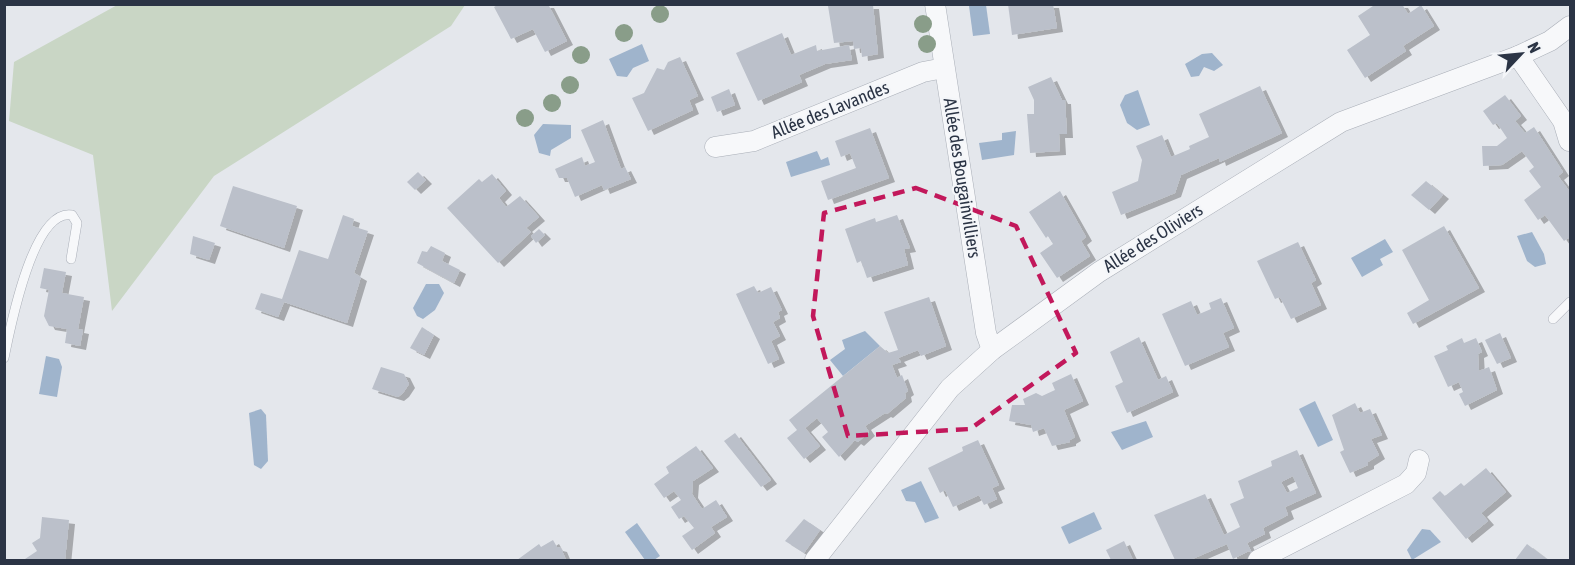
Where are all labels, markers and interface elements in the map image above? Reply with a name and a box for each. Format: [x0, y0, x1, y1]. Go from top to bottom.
north arrow [1491, 24, 1551, 84]
text: N [1524, 39, 1545, 56]
street label: Allée des Lavandes [768, 76, 892, 143]
street label: Allée des Bougainvilliers [939, 96, 986, 259]
street label: Allée des Oliviers [1099, 199, 1206, 276]

